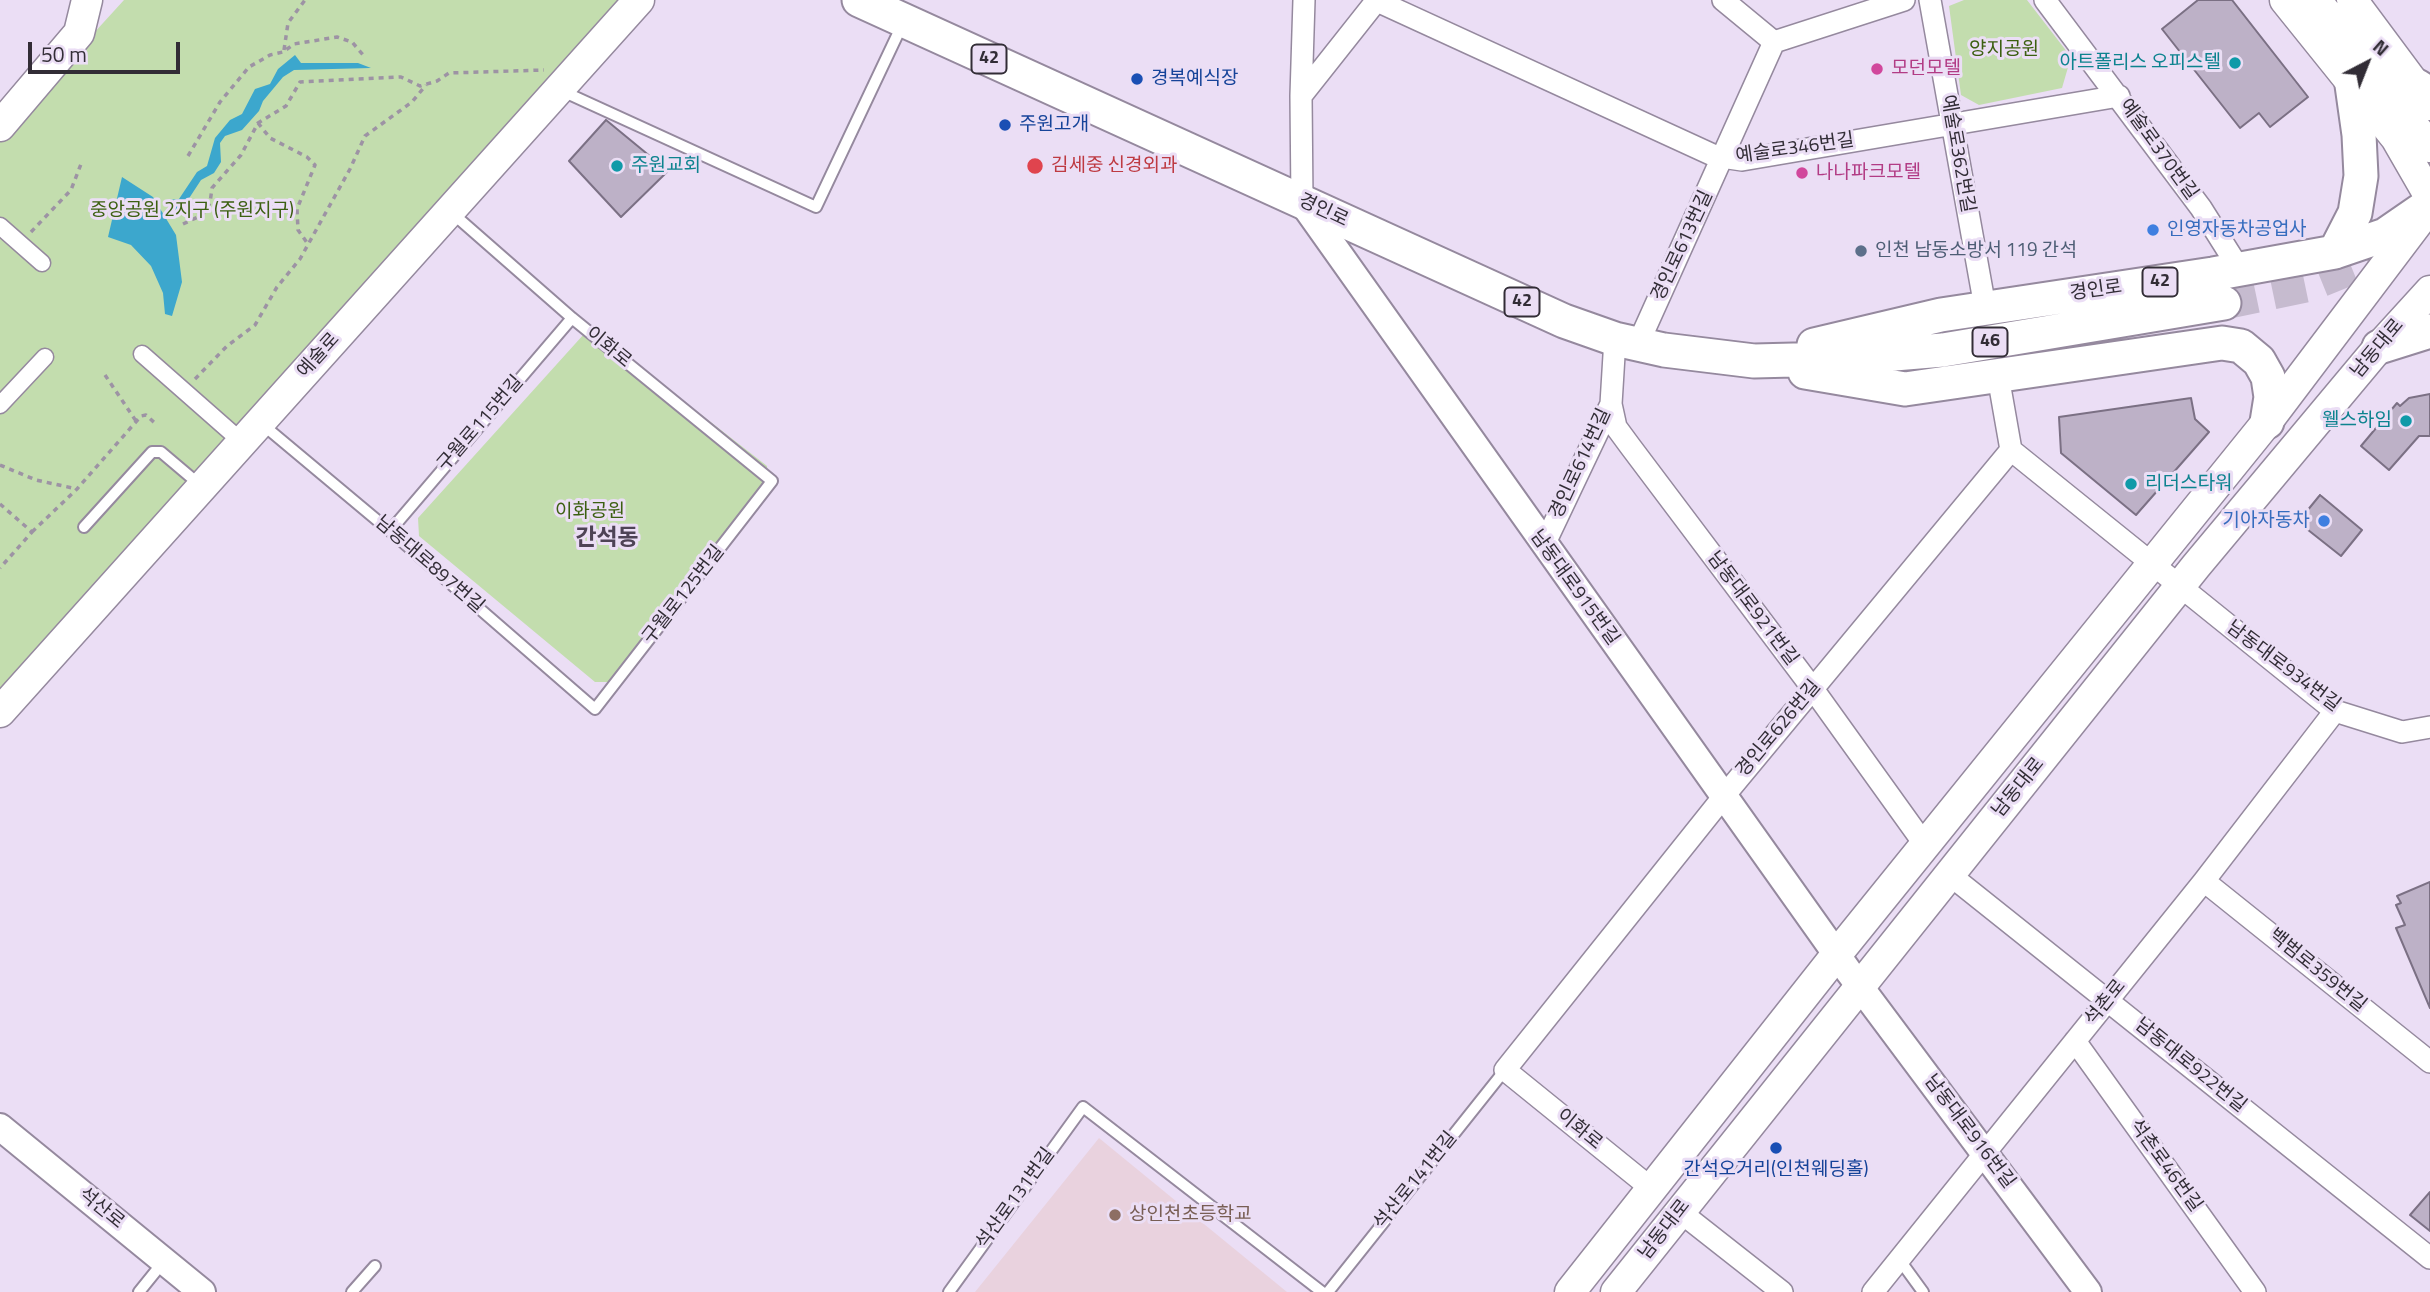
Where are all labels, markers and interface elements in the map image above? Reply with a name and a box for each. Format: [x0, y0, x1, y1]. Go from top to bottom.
scale bar [32, 28, 184, 72]
north arrow [2332, 28, 2402, 98]
text: N [2367, 32, 2396, 62]
text: 50 m [41, 38, 87, 70]
park label: 양지공원 [1969, 39, 2039, 61]
road number: 42 [972, 44, 1006, 74]
place label: 아트폴리스 오피스텔 [2060, 52, 2221, 74]
marker: 아트폴리스 오피스텔 [2227, 55, 2243, 71]
place label: 모던모텔 [1891, 58, 1961, 80]
marker: 모던모텔 [1869, 61, 1885, 77]
place label: 경복예식장 [1151, 68, 1238, 90]
marker: 경복예식장 [1129, 71, 1145, 87]
street label: 예술로362번길 [1935, 93, 1979, 215]
street label: 예술로370번길 [2114, 95, 2202, 205]
place label: 주원고개 [1019, 114, 1089, 136]
marker: 주원고개 [997, 117, 1013, 133]
street label: 예술로346번길 [1734, 129, 1856, 169]
place label: 주원교회 [631, 155, 701, 177]
place label: 김세중 신경외과 [1051, 155, 1178, 177]
marker: 김세중 신경외과 [1025, 156, 1045, 176]
marker: 주원교회 [609, 158, 625, 174]
place label: 나나파크모텔 [1816, 162, 1921, 184]
marker: 나나파크모텔 [1794, 165, 1810, 181]
street label: 경인로613번길 [1647, 187, 1719, 305]
street label: 경인로 [1294, 190, 1352, 232]
park label: 중앙공원 2지구 (주원지구) [90, 200, 294, 222]
place label: 인영자동차공업사 [2167, 219, 2307, 241]
marker: 인영자동차공업사 [2145, 222, 2161, 238]
place label: 인천 남동소방서 119 간석 [1875, 240, 2077, 262]
marker: 인천 남동소방서 119 간석 [1853, 243, 1869, 259]
road number: 42 [2142, 268, 2178, 296]
street label: 경인로 [2068, 276, 2124, 306]
road number: 42 [1504, 288, 1540, 316]
street label: 남동대로 [2347, 315, 2409, 383]
street label: 이화로 [580, 323, 636, 373]
road number: 46 [1972, 328, 2008, 356]
street label: 예술로 [293, 329, 345, 383]
street label: 구월로115번길 [433, 371, 529, 477]
street label: 경인로614번길 [1545, 405, 1617, 523]
place label: 웰스하임 [2322, 410, 2392, 432]
marker: 웰스하임 [2398, 413, 2414, 429]
place label: 리더스타워 [2145, 473, 2232, 495]
marker: 리더스타워 [2123, 476, 2139, 492]
park label: 이화공원 [555, 501, 625, 523]
place label: 기아자동차 [2223, 510, 2310, 532]
street label: 남동대로897번길 [370, 512, 488, 618]
marker: 기아자동차 [2316, 513, 2332, 529]
district label: 간석동 [575, 525, 639, 553]
street label: 남동대로915번길 [1525, 526, 1623, 650]
street label: 구월로125번길 [638, 541, 730, 649]
street label: 남동대로921번길 [1702, 548, 1802, 670]
street label: 남동대로934번길 [2222, 617, 2344, 717]
street label: 경인로626번길 [1732, 676, 1826, 782]
street label: 남동대로 [1988, 754, 2050, 822]
street label: 백범로359번길 [2263, 925, 2371, 1017]
street label: 석촌로 [2081, 975, 2131, 1031]
street label: 남동대로922번길 [2130, 1014, 2250, 1118]
street label: 남동대로916번길 [1919, 1071, 2019, 1193]
street label: 이화로 [1551, 1105, 1607, 1155]
street label: 석촌로46번길 [2124, 1115, 2206, 1217]
street label: 석산로141번길 [1370, 1127, 1462, 1235]
marker: 간석오거리(인천웨딩홀) [1768, 1140, 1784, 1156]
street label: 석산로131번길 [972, 1144, 1060, 1254]
place label: 간석오거리(인천웨딩홀) [1684, 1159, 1868, 1181]
street label: 석산로 [73, 1184, 129, 1234]
street label: 남동대로 [1634, 1195, 1696, 1265]
place label: 상인천초등학교 [1129, 1204, 1251, 1226]
marker: 상인천초등학교 [1107, 1207, 1123, 1223]

